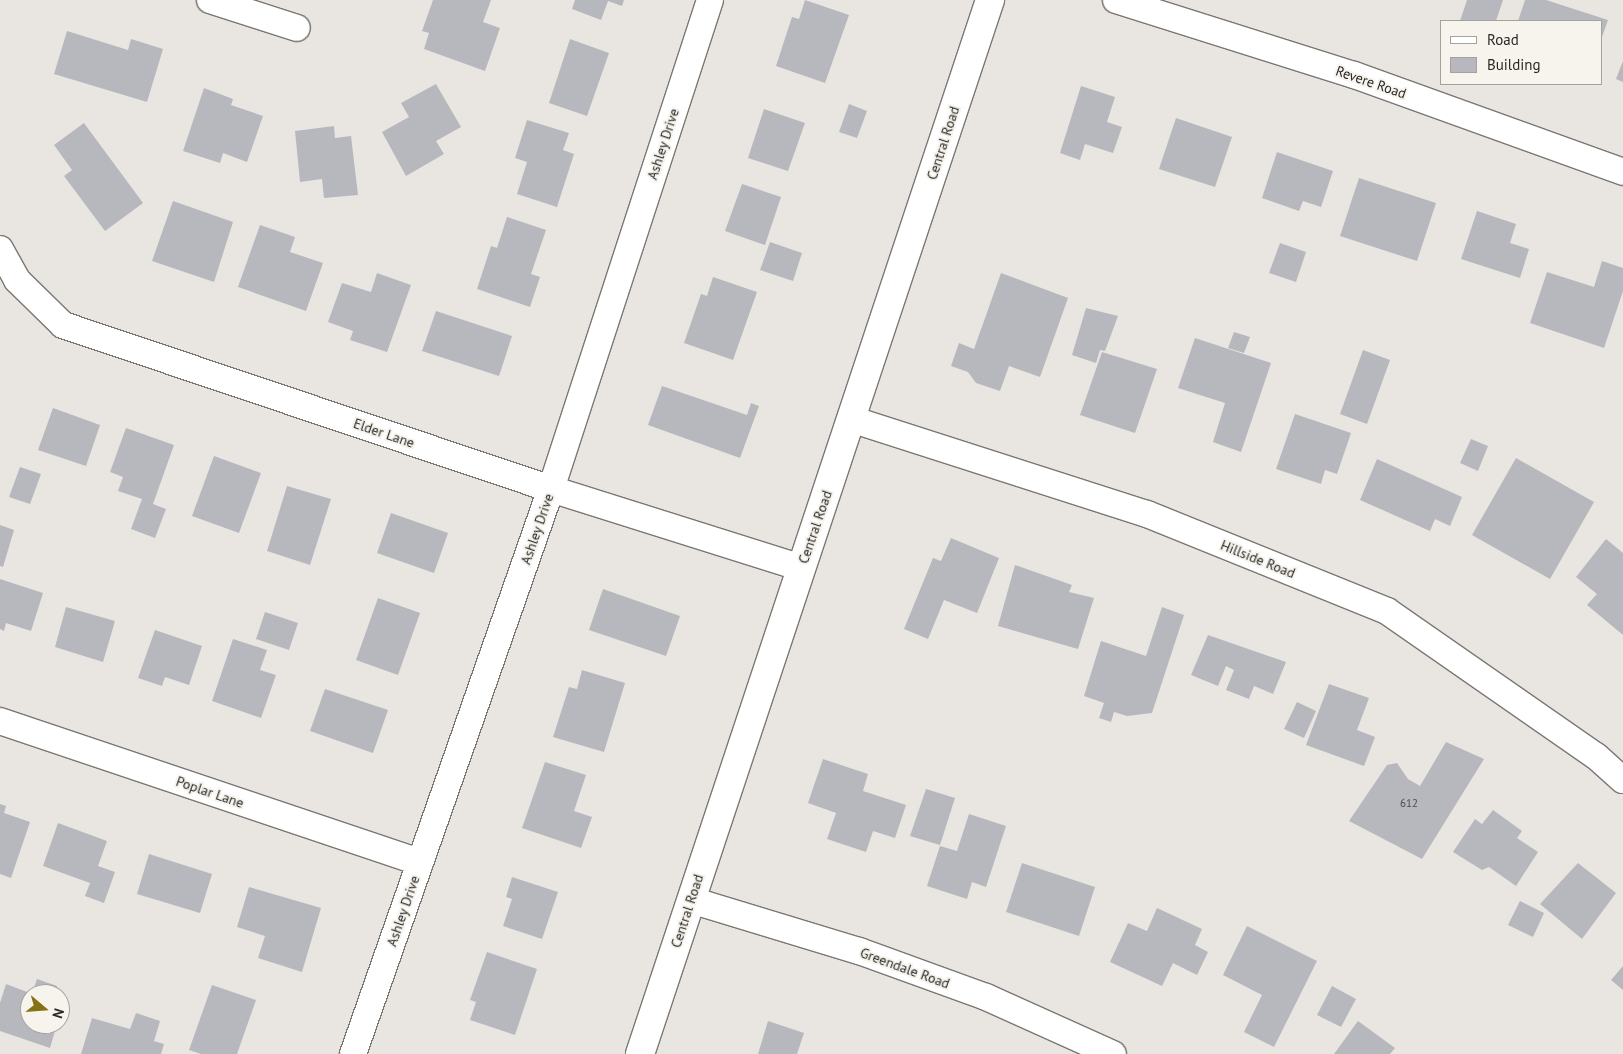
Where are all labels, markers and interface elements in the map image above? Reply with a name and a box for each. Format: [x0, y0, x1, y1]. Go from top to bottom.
legend [1440, 20, 1603, 85]
text: Road [1487, 30, 1519, 49]
text: Building [1487, 55, 1541, 74]
street label: Revere Road [1334, 62, 1408, 102]
street label: Central Road [923, 104, 963, 182]
street label: Ashley Drive [644, 106, 682, 182]
street label: Elder Lane [351, 415, 417, 451]
street label: Central Road [795, 488, 835, 566]
street label: Ashley Drive [517, 491, 557, 567]
street label: Hillside Road [1218, 536, 1298, 582]
street label: Poplar Lane [174, 773, 246, 811]
house number: 612 [1400, 796, 1418, 810]
street label: Central Road [667, 872, 707, 950]
street label: Ashley Drive [383, 873, 423, 949]
street label: Greendale Road [858, 944, 952, 992]
north arrow [20, 984, 70, 1034]
text: N [48, 1006, 68, 1020]

